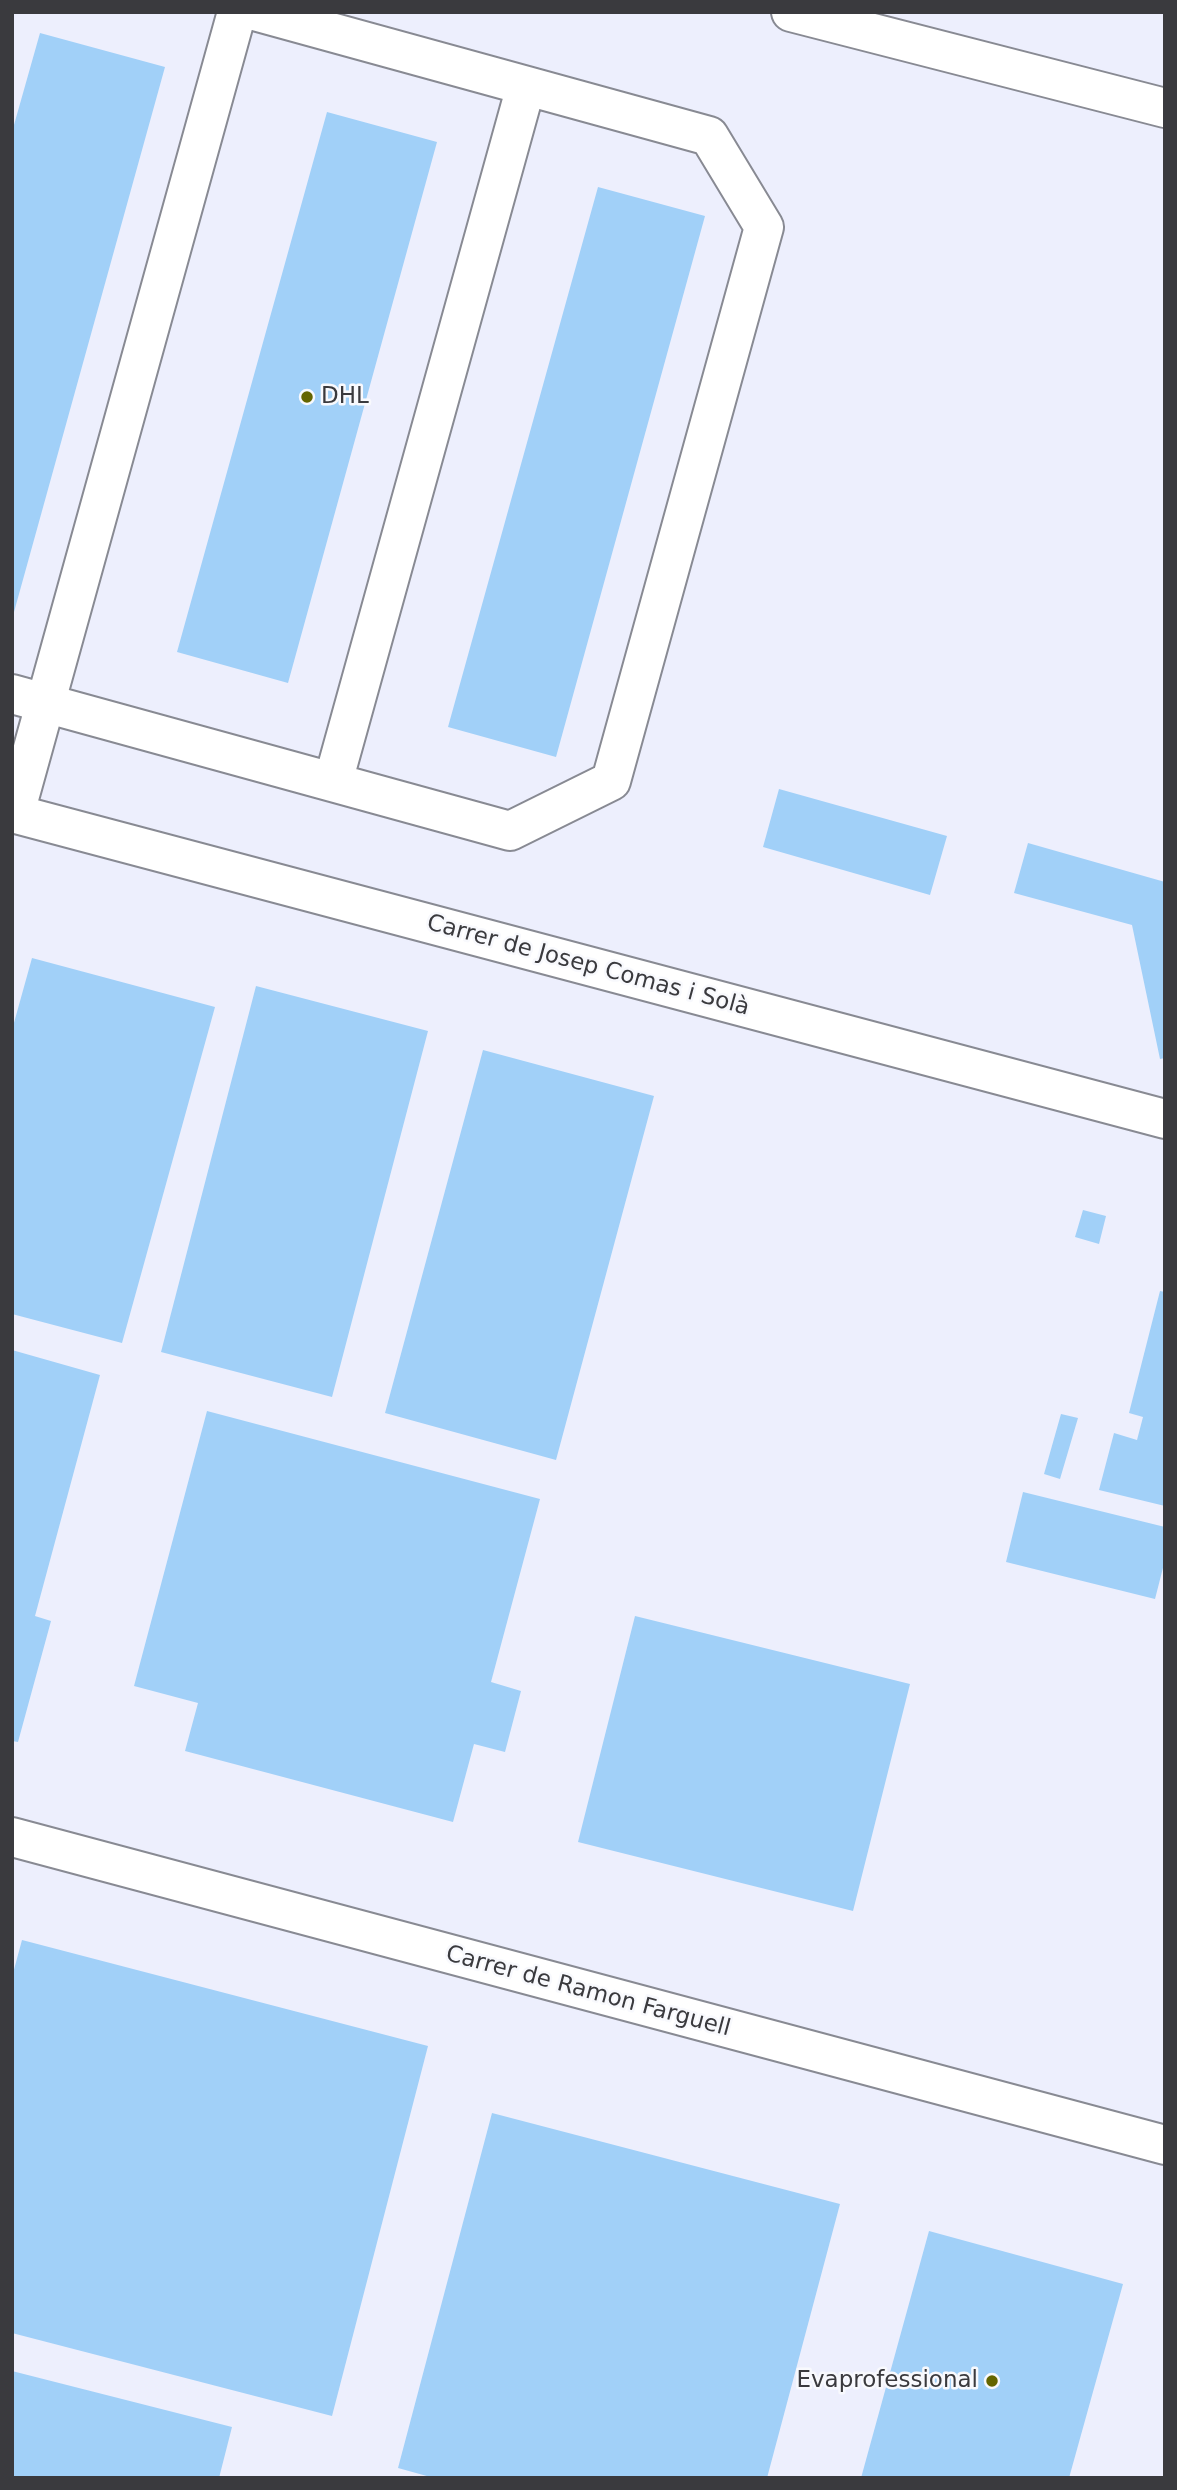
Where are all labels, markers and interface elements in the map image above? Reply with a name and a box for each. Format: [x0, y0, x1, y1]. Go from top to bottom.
place label: DHL [321, 383, 369, 411]
marker: DHL [299, 389, 315, 405]
street label: Carrer de Josep Comas i Solà [424, 910, 752, 1022]
street label: Carrer de Ramon Farguell [443, 1941, 733, 2043]
place label: Evaprofessional [796, 2367, 978, 2395]
marker: Evaprofessional [984, 2373, 1000, 2389]

